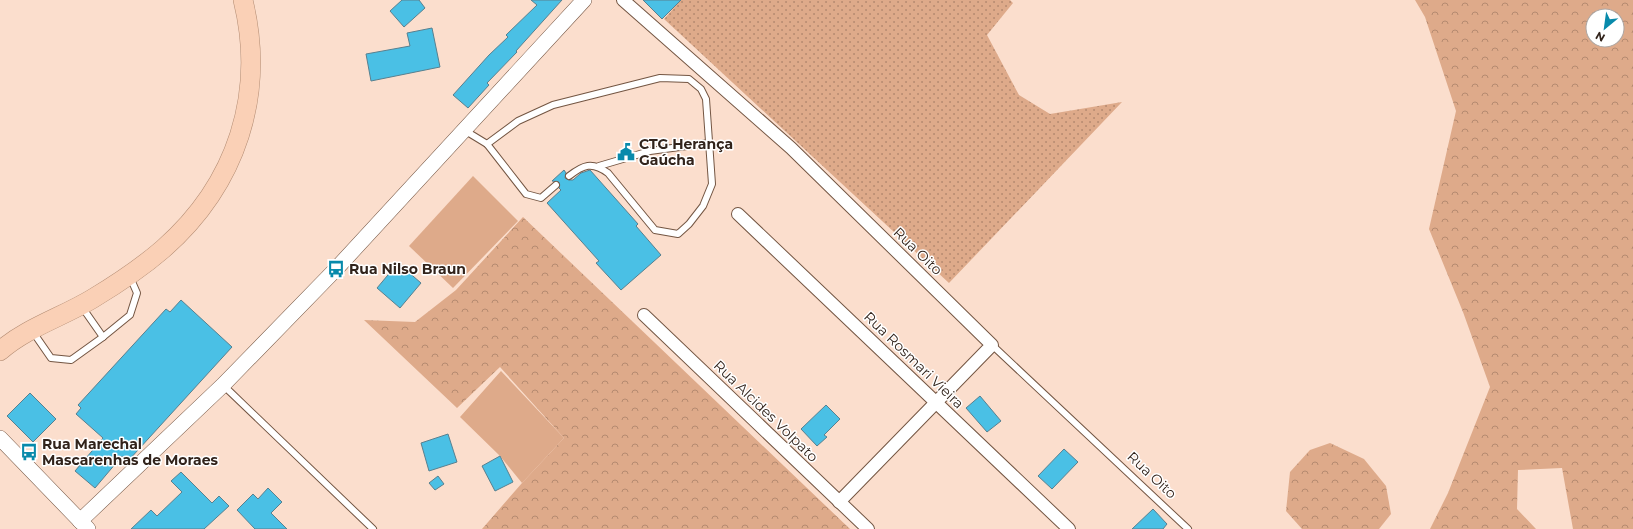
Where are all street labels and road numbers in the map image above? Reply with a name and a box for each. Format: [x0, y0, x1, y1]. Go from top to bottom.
street label: Rua Oito [890, 223, 946, 279]
street label: Rua Rosmari Vieira [860, 308, 968, 412]
street label: Rua Alcides Volpato [710, 356, 822, 466]
street label: Rua Oito [1124, 448, 1181, 503]

